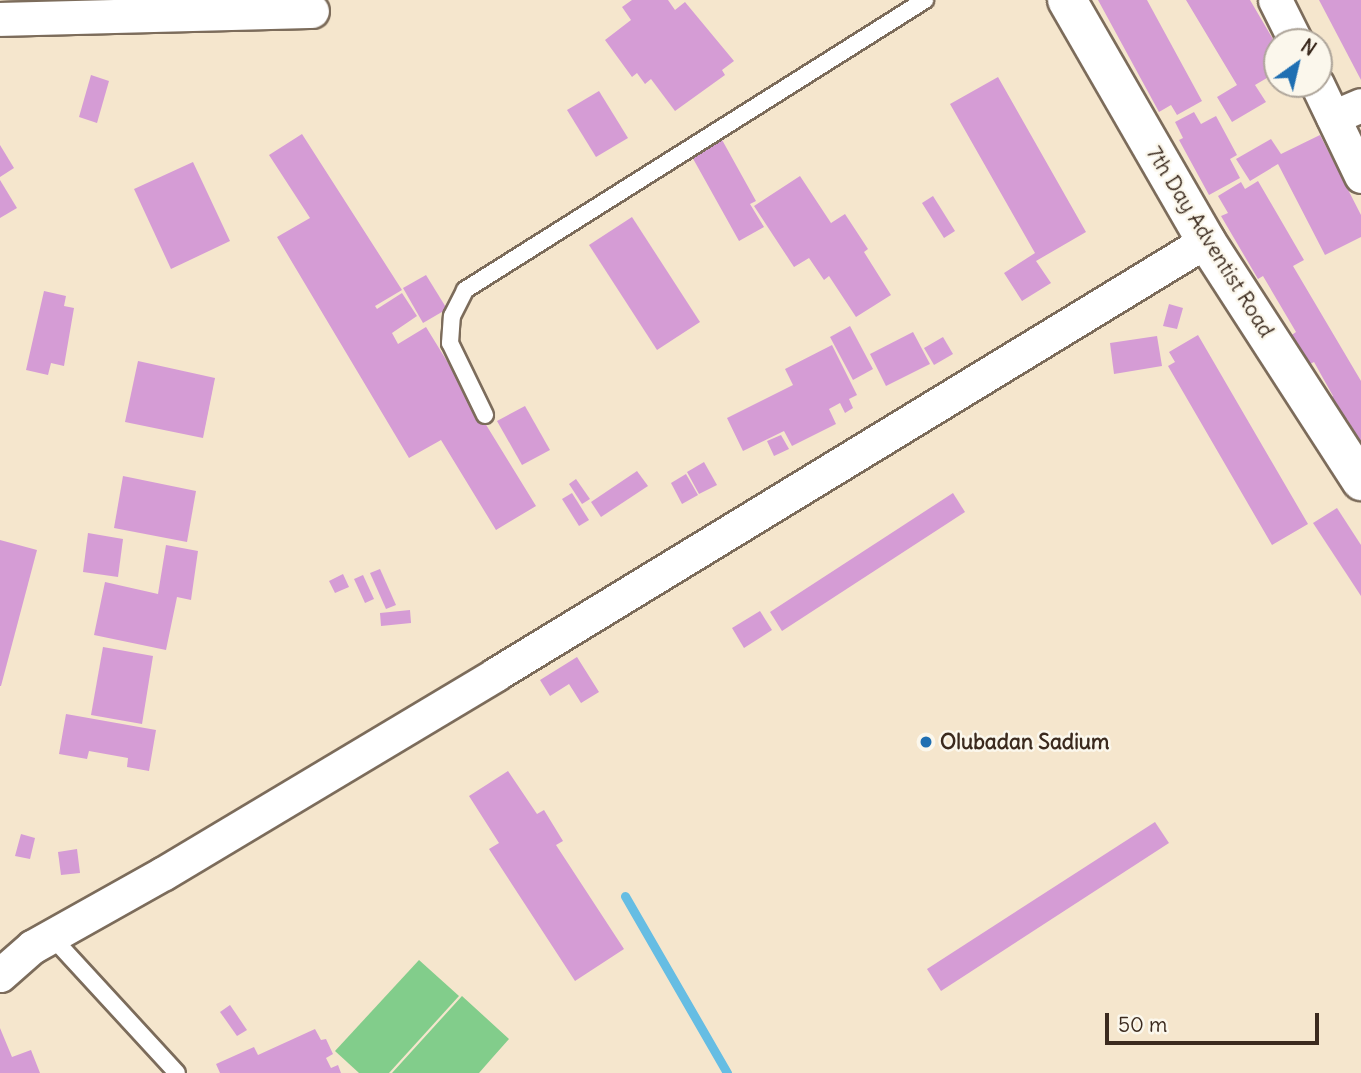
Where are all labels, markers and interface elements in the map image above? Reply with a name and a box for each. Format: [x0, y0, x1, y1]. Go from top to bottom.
north arrow [1263, 28, 1333, 98]
text: N [1296, 34, 1321, 61]
street label: 7th Day Adventist Road [1141, 142, 1279, 342]
place label: Olubadan Sadium [940, 729, 1110, 755]
marker: Olubadan Sadium [918, 734, 934, 750]
scale bar [1109, 1000, 1322, 1044]
text: 50 m [1118, 1011, 1167, 1038]

